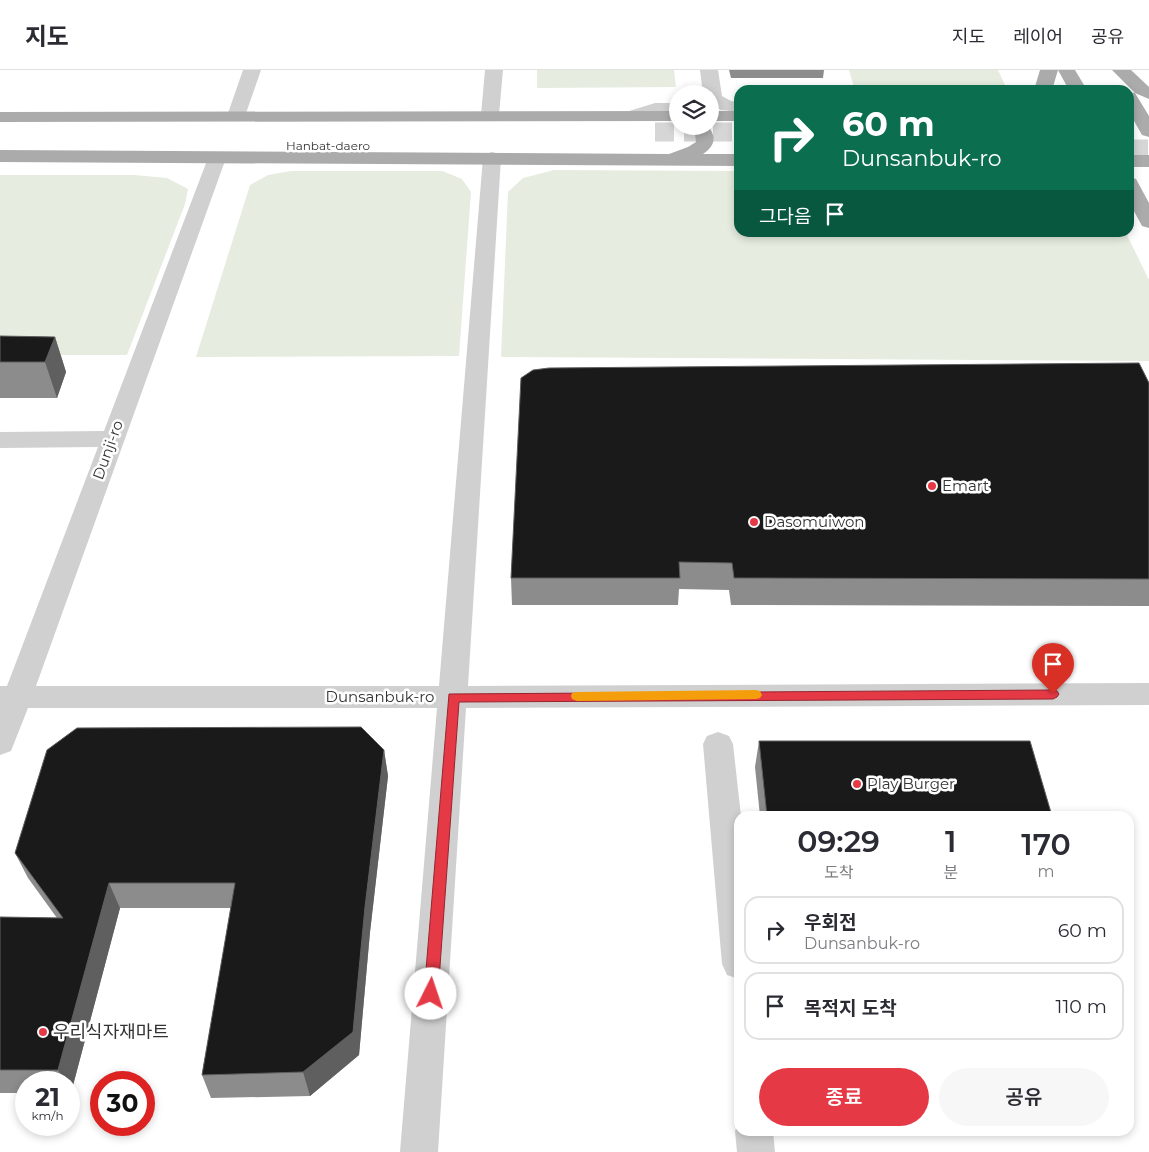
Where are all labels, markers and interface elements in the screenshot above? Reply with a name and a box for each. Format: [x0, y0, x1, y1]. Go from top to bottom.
text: 지도 [25, 22, 69, 51]
text: 지도 [952, 26, 985, 48]
text: 레이어 [1013, 26, 1063, 48]
text: 공유 [1091, 26, 1124, 48]
map controls [669, 85, 719, 135]
button: layers [669, 85, 719, 135]
text: 60 m [842, 102, 935, 145]
icon: right [759, 105, 824, 170]
street label: Hanbat-daero [286, 138, 370, 153]
text: Dunsanbuk-ro [842, 145, 1002, 172]
icon: arrive [821, 200, 849, 228]
text: 그다음 [759, 205, 811, 228]
street label: Dunji-ro [88, 418, 127, 482]
place label: Emart [942, 476, 989, 495]
marker: Emart [926, 480, 938, 492]
place label: Dasomuiwon [764, 512, 865, 531]
marker: Dasomuiwon [748, 516, 760, 528]
pin [1032, 643, 1074, 694]
icon: arrive [1039, 650, 1067, 678]
street label: Dunsanbuk-ro [326, 687, 434, 706]
place label: Play Burger [867, 774, 955, 793]
marker: Play Burger [851, 778, 863, 790]
text: 09:29 [797, 823, 880, 860]
text: 1 [945, 823, 956, 860]
text: 170 [1021, 826, 1071, 863]
text: m [1038, 862, 1054, 881]
text: 도착 [824, 863, 853, 882]
text: 분 [943, 863, 958, 882]
text: 우회전 [804, 911, 856, 934]
icon: right [761, 916, 789, 944]
text: 60 m [1058, 919, 1107, 942]
text: Dunsanbuk-ro [804, 934, 920, 953]
position arrow [404, 967, 456, 1019]
icon: arrive [761, 992, 789, 1020]
text: 110 m [1056, 995, 1107, 1018]
text: 목적지 도착 [804, 997, 897, 1020]
place label: 우리식자재마트 [53, 1021, 169, 1043]
marker: 우리식자재마트 [37, 1026, 49, 1038]
button: 종료 [759, 1068, 929, 1126]
button: 공유 [939, 1068, 1109, 1126]
speed limit sign: 30 [90, 1071, 155, 1136]
text: 21 [35, 1082, 60, 1112]
text: km/h [31, 1108, 64, 1123]

